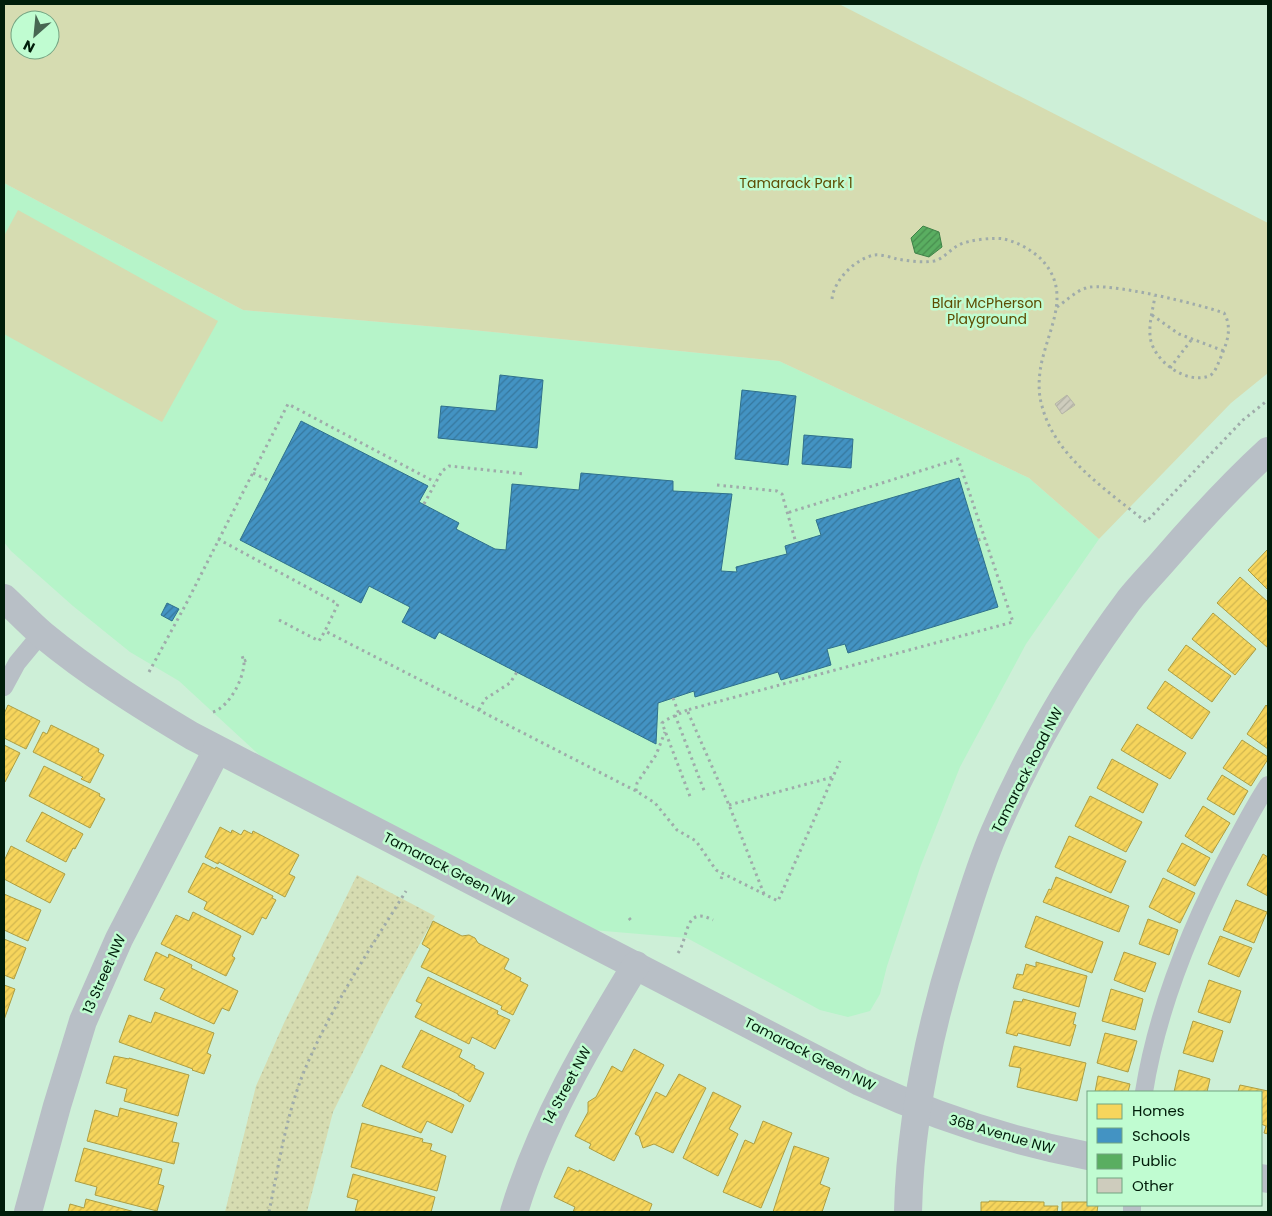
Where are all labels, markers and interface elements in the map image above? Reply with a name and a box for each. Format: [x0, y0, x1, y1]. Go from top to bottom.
north arrow [10, 10, 60, 60]
text: N [20, 35, 38, 58]
park label: Tamarack Park 1 [739, 173, 853, 193]
park label: Blair McPherson Playground [932, 293, 1042, 329]
street label: Tamarack Road NW [987, 703, 1068, 836]
street label: Tamarack Green NW [380, 827, 518, 911]
street label: 13 Street NW [78, 931, 130, 1017]
street label: Tamarack Green NW [741, 1012, 879, 1096]
street label: 14 Street NW [538, 1042, 596, 1127]
legend [1087, 1091, 1262, 1206]
text: Homes [1132, 1100, 1185, 1121]
street label: 36B Avenue NW [947, 1109, 1058, 1159]
text: Schools [1132, 1125, 1190, 1146]
text: Public [1132, 1150, 1177, 1171]
text: Other [1132, 1175, 1174, 1196]

